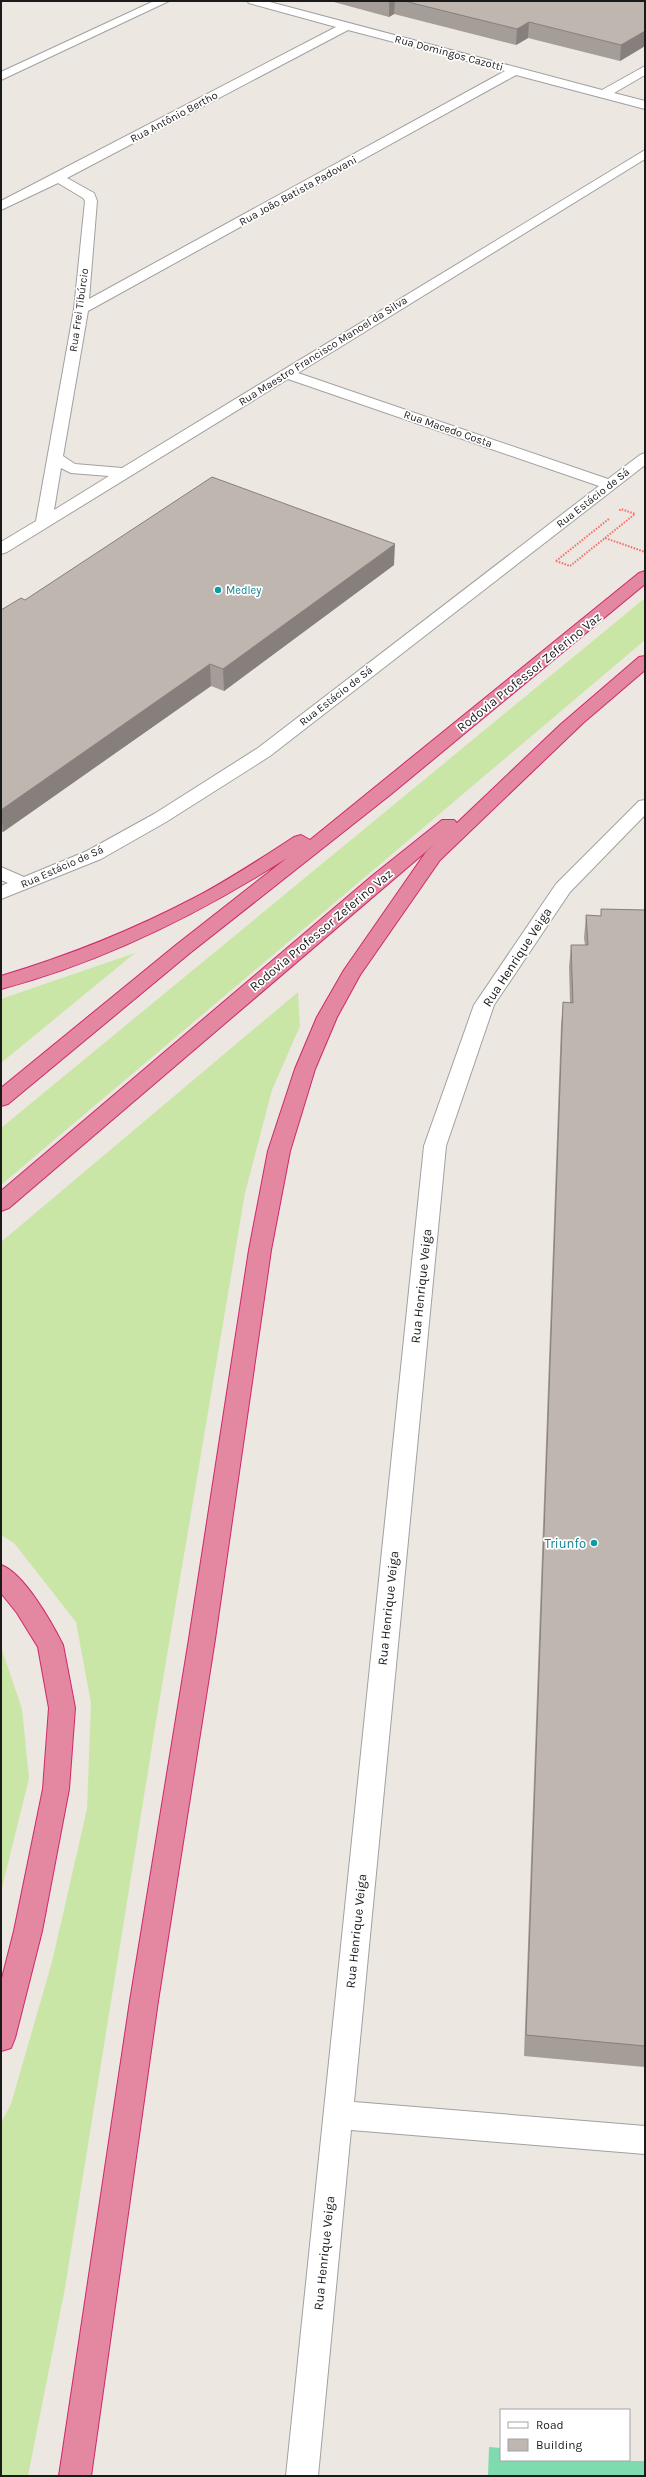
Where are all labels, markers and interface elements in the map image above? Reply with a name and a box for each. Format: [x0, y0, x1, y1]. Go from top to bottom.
street label: Rua Domingos Cazotti [393, 32, 505, 74]
street label: Rua Antônio Bertho [128, 88, 220, 146]
street label: Rua João Batista Padovani [237, 153, 359, 229]
street label: Rua Frei Tibúrcio [67, 267, 91, 353]
street label: Rua Maestro Francisco Manoel da Silva [236, 293, 410, 409]
street label: Rua Macedo Costa [402, 408, 494, 450]
street label: Rua Estácio de Sá [554, 465, 632, 531]
place label: Medley [226, 584, 261, 597]
marker: Medley [213, 585, 223, 595]
street label: Rodovia Professor Zeferino Vaz [454, 609, 604, 735]
street label: Rua Estácio de Sá [297, 663, 375, 729]
street label: Rua Estácio de Sá [19, 843, 105, 891]
street label: Rodovia Professor Zeferino Vaz [247, 866, 395, 994]
street label: Rua Henrique Veiga [479, 905, 555, 1010]
street label: Rua Henrique Veiga [408, 1228, 435, 1344]
place label: Triunfo [545, 1536, 586, 1551]
marker: Triunfo [589, 1538, 599, 1548]
street label: Rua Henrique Veiga [375, 1550, 402, 1666]
street label: Rua Henrique Veiga [343, 1873, 370, 1989]
street label: Rua Henrique Veiga [311, 2195, 338, 2311]
legend [500, 2409, 630, 2461]
text: Road [536, 2418, 564, 2432]
text: Building [536, 2438, 583, 2452]

